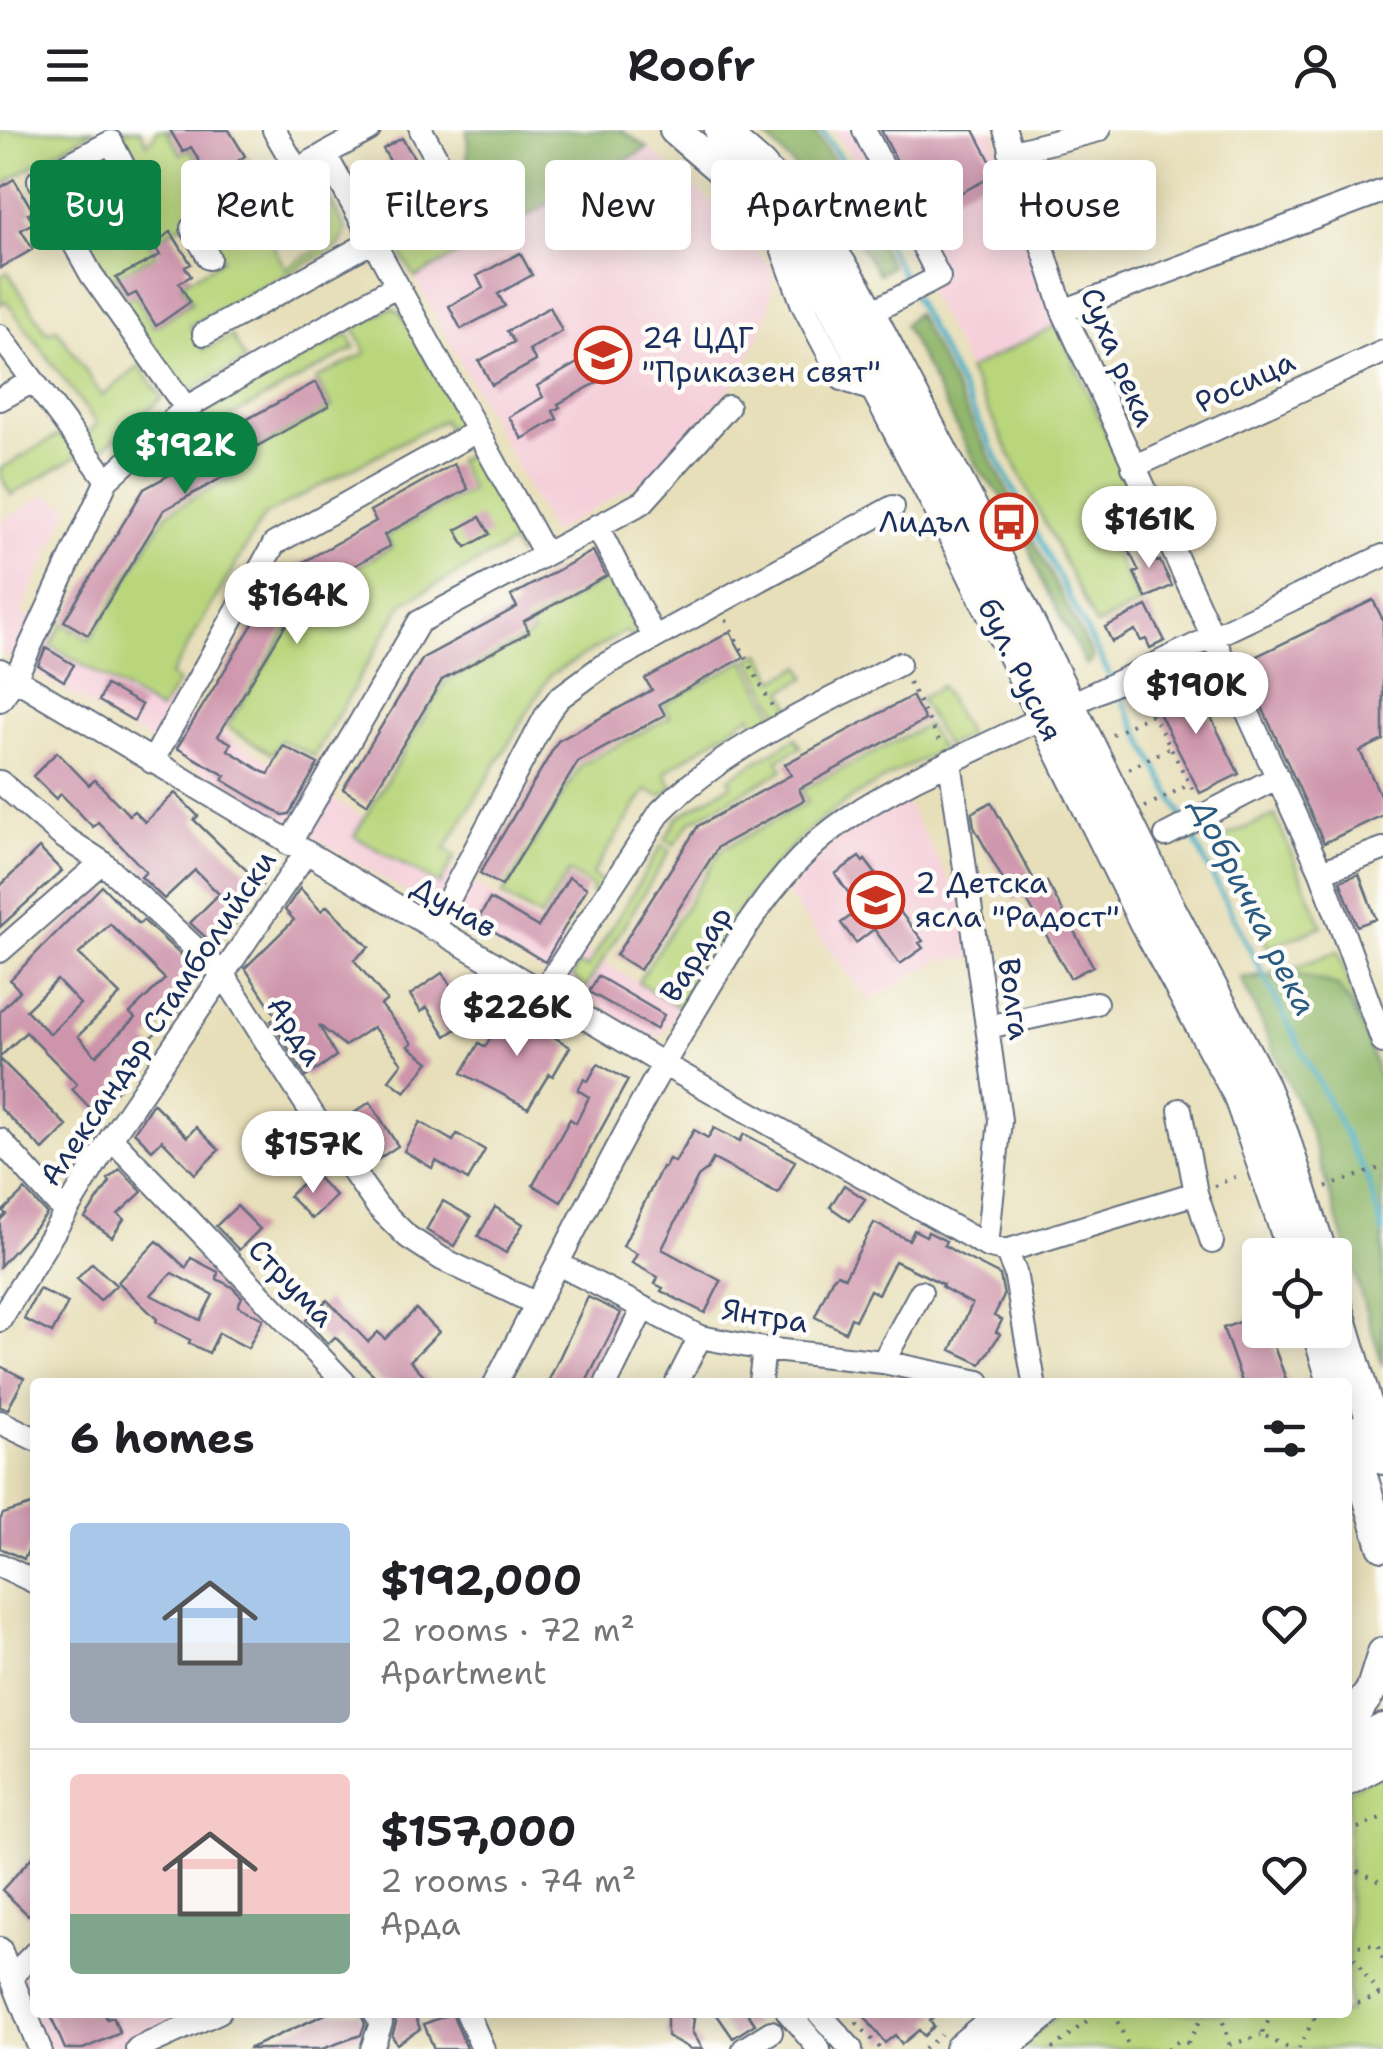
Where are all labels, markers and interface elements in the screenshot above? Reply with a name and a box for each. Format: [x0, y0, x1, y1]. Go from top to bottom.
text: Roofr [627, 35, 756, 95]
icon: menu [40, 38, 95, 93]
icon: person [1288, 38, 1343, 93]
chip: Buy [30, 160, 161, 250]
chip: Rent [181, 160, 330, 250]
chip: Filters [350, 160, 525, 250]
chip: New [545, 160, 691, 250]
chip: Apartment [711, 160, 963, 250]
chip: House [983, 160, 1156, 250]
street label: Суха река [1071, 281, 1166, 433]
place label: 24 ЦДГ "Приказен свят" [642, 317, 881, 392]
school or university icon: 24 ЦДГ "Приказен свят" [573, 325, 633, 385]
street label: Росица [1188, 340, 1302, 422]
pin: $192K [115, 412, 255, 497]
text: $192K [135, 423, 235, 466]
pin: $161K [1079, 486, 1219, 571]
bus stop icon: Лидъл [979, 492, 1039, 552]
text: $161K [1104, 497, 1194, 540]
place label: Лидъл [879, 501, 970, 542]
pin: $164K [227, 562, 367, 647]
text: $164K [246, 573, 348, 616]
street label: бул. Русия [968, 591, 1073, 748]
pin: $190K [1126, 652, 1266, 737]
text: $190K [1145, 663, 1247, 706]
water label: Добричка река [1180, 789, 1328, 1023]
street label: Александър Стамболийски [30, 842, 286, 1194]
place label: 2 Детска ясла "Радост" [915, 862, 1120, 937]
street label: Дунав [404, 866, 504, 947]
school or university icon: 2 Детска ясла "Радост" [846, 870, 906, 930]
street label: Вардар [650, 898, 741, 1010]
street label: Волга [988, 955, 1041, 1043]
pin: $226K [447, 974, 587, 1059]
text: $226K [462, 985, 572, 1028]
street label: Арда [258, 988, 333, 1074]
pin: $157K [243, 1111, 383, 1196]
text: $157K [263, 1122, 363, 1165]
street label: Струма [239, 1229, 344, 1336]
map controls [1242, 1238, 1352, 1348]
button: locate [1242, 1238, 1352, 1348]
street label: Янтра [719, 1288, 811, 1343]
text: 6 homes [70, 1410, 255, 1466]
icon: filters [1257, 1411, 1312, 1466]
text: $192,000 [380, 1552, 582, 1608]
icon: home [150, 1563, 270, 1683]
icon: heart [1257, 1596, 1312, 1651]
text: 2 rooms · 72 m² [380, 1608, 635, 1651]
text: Apartment [380, 1651, 547, 1694]
text: $157,000 [380, 1803, 576, 1859]
icon: home [150, 1814, 270, 1934]
icon: heart [1257, 1847, 1312, 1902]
text: 2 rooms · 74 m² [380, 1859, 636, 1902]
text: Арда [380, 1902, 461, 1945]

